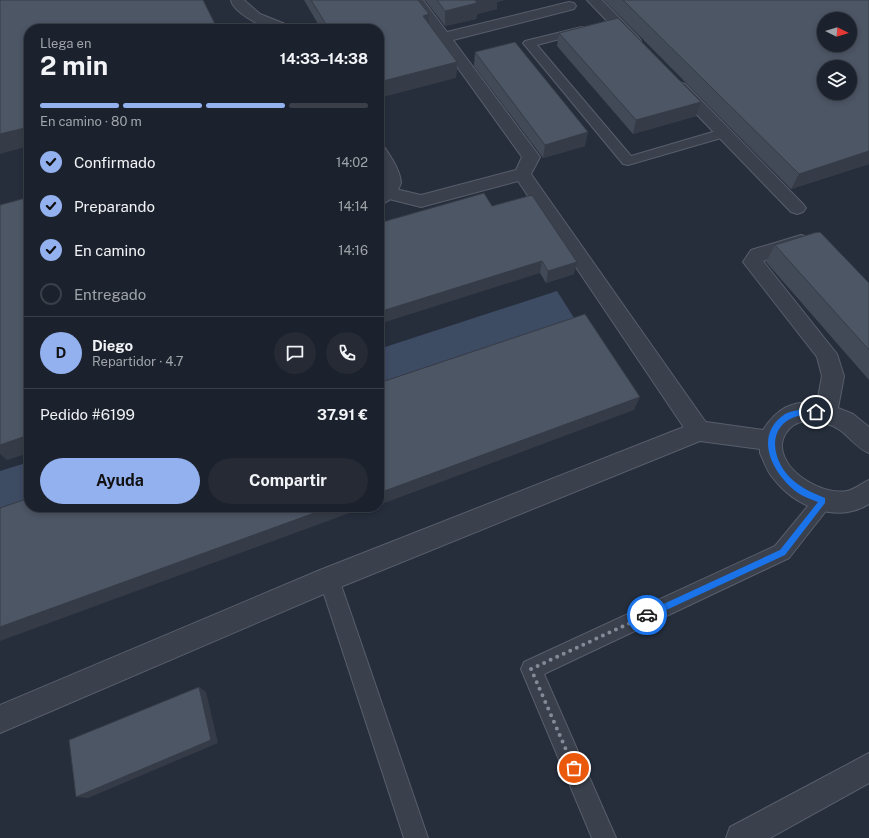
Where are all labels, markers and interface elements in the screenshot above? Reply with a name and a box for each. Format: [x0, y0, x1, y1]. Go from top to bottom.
north arrow [817, 12, 857, 52]
map controls [817, 12, 857, 100]
text: Llega en [40, 36, 91, 51]
text: 2 min [40, 50, 108, 81]
text: 14:33–14:38 [280, 50, 368, 67]
button: layers [817, 60, 857, 100]
text: En camino · 80 m [40, 114, 142, 129]
icon: check [40, 151, 62, 173]
text: Confirmado [74, 154, 155, 171]
text: 14:02 [336, 155, 368, 170]
icon: check [40, 195, 62, 217]
text: Preparando [74, 198, 155, 215]
text: 14:14 [338, 199, 368, 214]
icon: check [40, 239, 62, 261]
text: En camino [74, 242, 146, 259]
text: 14:16 [338, 243, 368, 258]
text: Entregado [74, 286, 146, 303]
button: chat [274, 332, 316, 374]
button: phone [326, 332, 368, 374]
text: Diego [92, 337, 133, 354]
text: D [56, 344, 66, 361]
text: Repartidor · 4.7 [92, 354, 184, 369]
pin [799, 395, 833, 429]
icon: home [805, 401, 827, 423]
text: Pedido #6199 [40, 406, 135, 423]
text: 37.91 € [317, 406, 368, 423]
button: Ayuda [40, 458, 200, 504]
button: Compartir [208, 458, 368, 504]
courier [627, 595, 667, 635]
icon: car [636, 604, 658, 626]
pin [557, 751, 591, 785]
icon: bag [563, 757, 585, 779]

